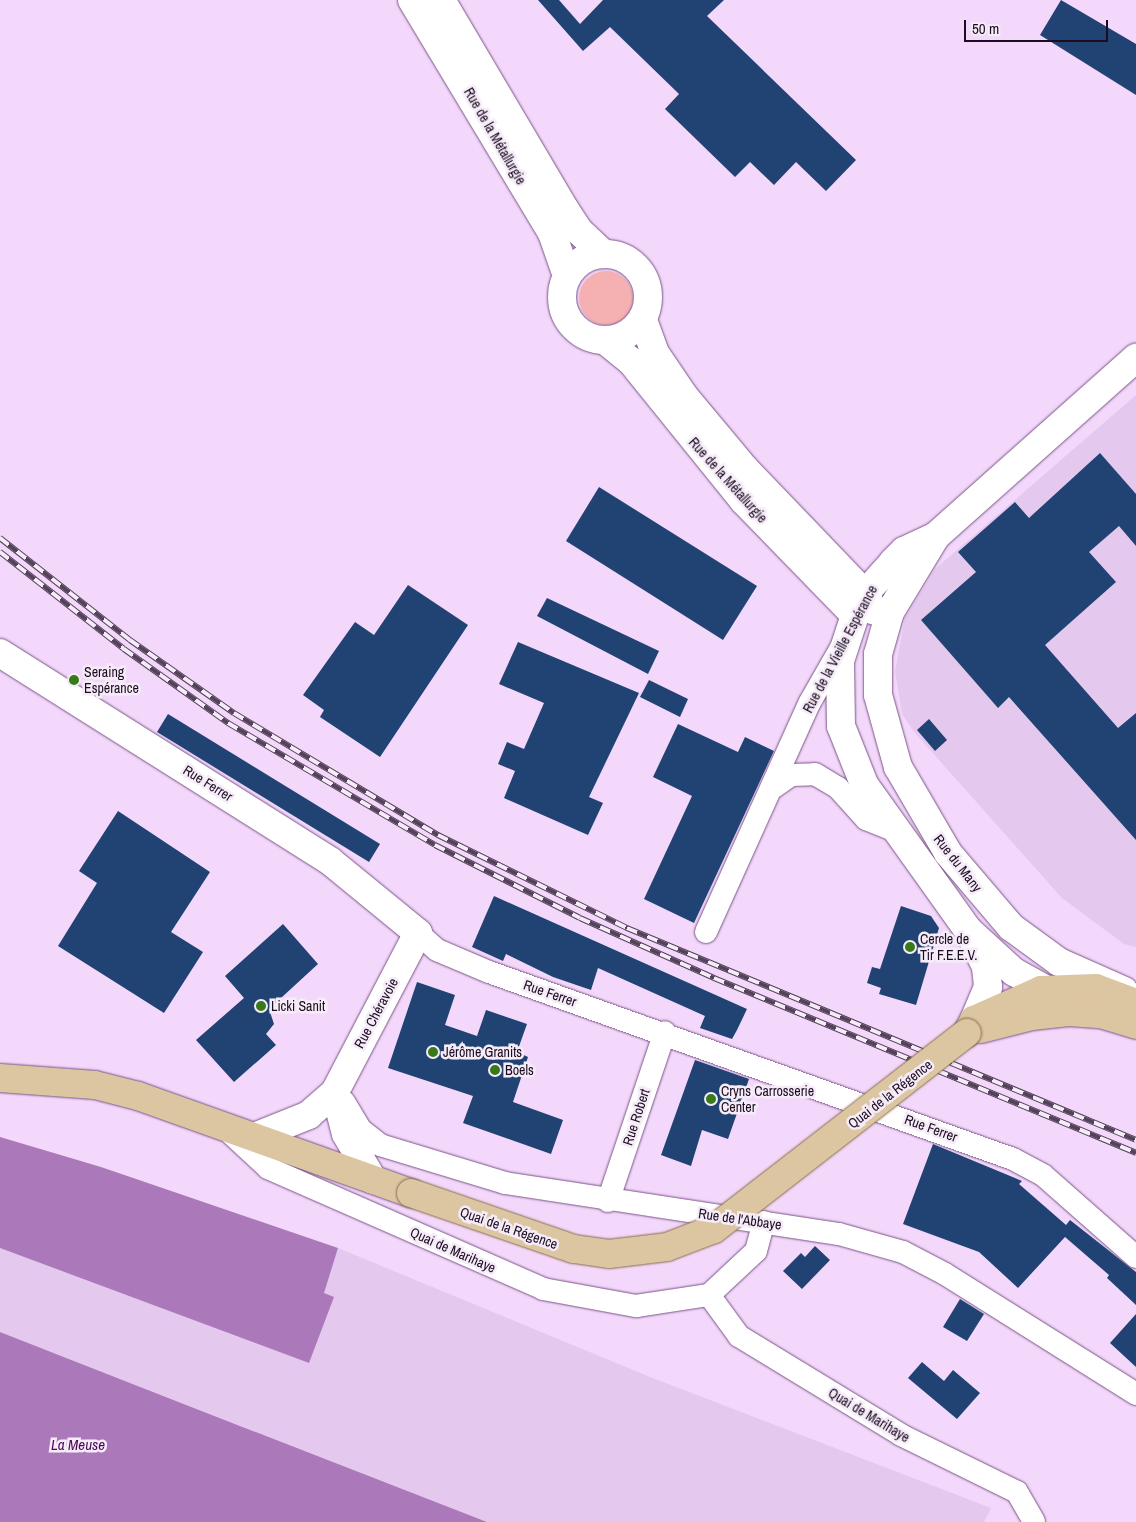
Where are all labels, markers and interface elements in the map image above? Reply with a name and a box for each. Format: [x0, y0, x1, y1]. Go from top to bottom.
scale bar [966, 10, 1110, 42]
text: 50 m [972, 18, 999, 39]
street label: Rue de la Métallurgie [460, 85, 530, 187]
street label: Rue de la Métallurgie [685, 434, 771, 526]
street label: Rue de la Vieille Espérance [799, 582, 881, 716]
place label: Seraing Espérance [84, 664, 139, 696]
marker: Seraing Espérance [68, 674, 80, 686]
street label: Rue Ferrer [180, 761, 236, 805]
street label: Rue du Many [930, 831, 986, 895]
place label: Cercle de Tir F.E.E.V. [920, 931, 977, 964]
marker: Cercle de Tir F.E.E.V. [904, 941, 916, 953]
street label: Rue Chéravoie [350, 975, 402, 1051]
street label: Rue Ferrer [521, 976, 579, 1010]
place label: Licki Sanit [271, 998, 325, 1014]
marker: Licki Sanit [255, 1000, 267, 1012]
place label: Jérôme Granits [443, 1044, 522, 1060]
marker: Jérôme Granits [427, 1046, 439, 1058]
street label: Quai de la Régence [845, 1056, 935, 1132]
place label: Boels [505, 1062, 534, 1078]
marker: Boels [489, 1064, 501, 1076]
place label: Cryns Carrosserie Center [721, 1083, 814, 1116]
street label: Rue Robert [619, 1086, 653, 1148]
marker: Cryns Carrosserie Center [705, 1093, 717, 1105]
street label: Rue Ferrer [902, 1111, 960, 1145]
street label: Quai de la Régence [458, 1203, 560, 1253]
street label: Rue de l'Abbaye [697, 1205, 783, 1233]
street label: Quai de Marihaye [408, 1224, 498, 1276]
street label: Quai de Marihaye [825, 1384, 913, 1446]
water label: La Meuse [51, 1436, 105, 1454]

